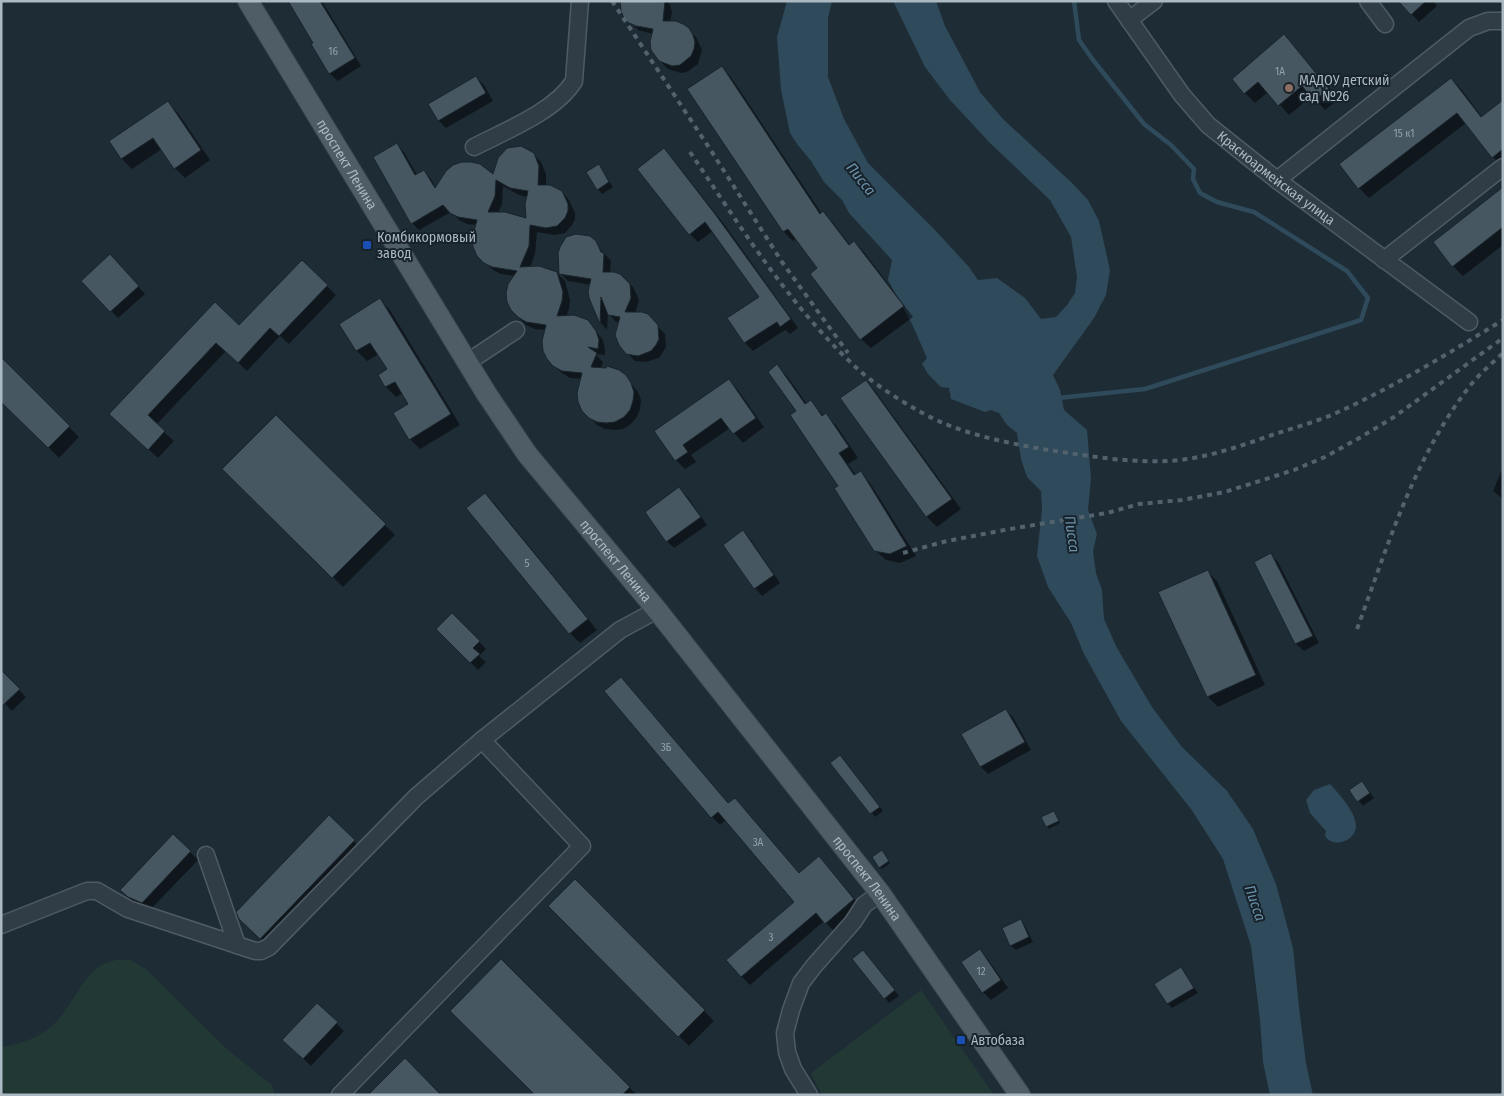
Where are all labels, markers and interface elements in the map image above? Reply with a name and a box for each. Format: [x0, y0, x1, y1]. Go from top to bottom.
house number: 16 [328, 45, 338, 58]
house number: 1А [1275, 65, 1285, 78]
place label: МАДОУ детский сад №26 [1299, 72, 1389, 105]
marker: МАДОУ детский сад №26 [1283, 82, 1295, 94]
street label: проспект Ленина [313, 116, 381, 213]
street label: Красноармейская улица [1214, 127, 1339, 229]
house number: 15 к1 [1393, 127, 1415, 140]
water label: Писса [842, 159, 880, 199]
place label: Комбикормовый завод [377, 229, 476, 262]
marker: Комбикормовый завод [361, 239, 373, 251]
water label: Писса [1061, 515, 1084, 554]
street label: проспект Ленина [577, 516, 655, 606]
house number: 5 [524, 557, 530, 570]
house number: 3Б [661, 741, 672, 754]
street label: проспект Ленина [830, 832, 905, 924]
house number: 3А [753, 836, 764, 849]
water label: Писса [1240, 883, 1270, 924]
house number: 3 [769, 931, 774, 944]
house number: 12 [976, 965, 986, 978]
place label: Автобаза [971, 1032, 1025, 1049]
marker: Автобаза [955, 1034, 967, 1046]

